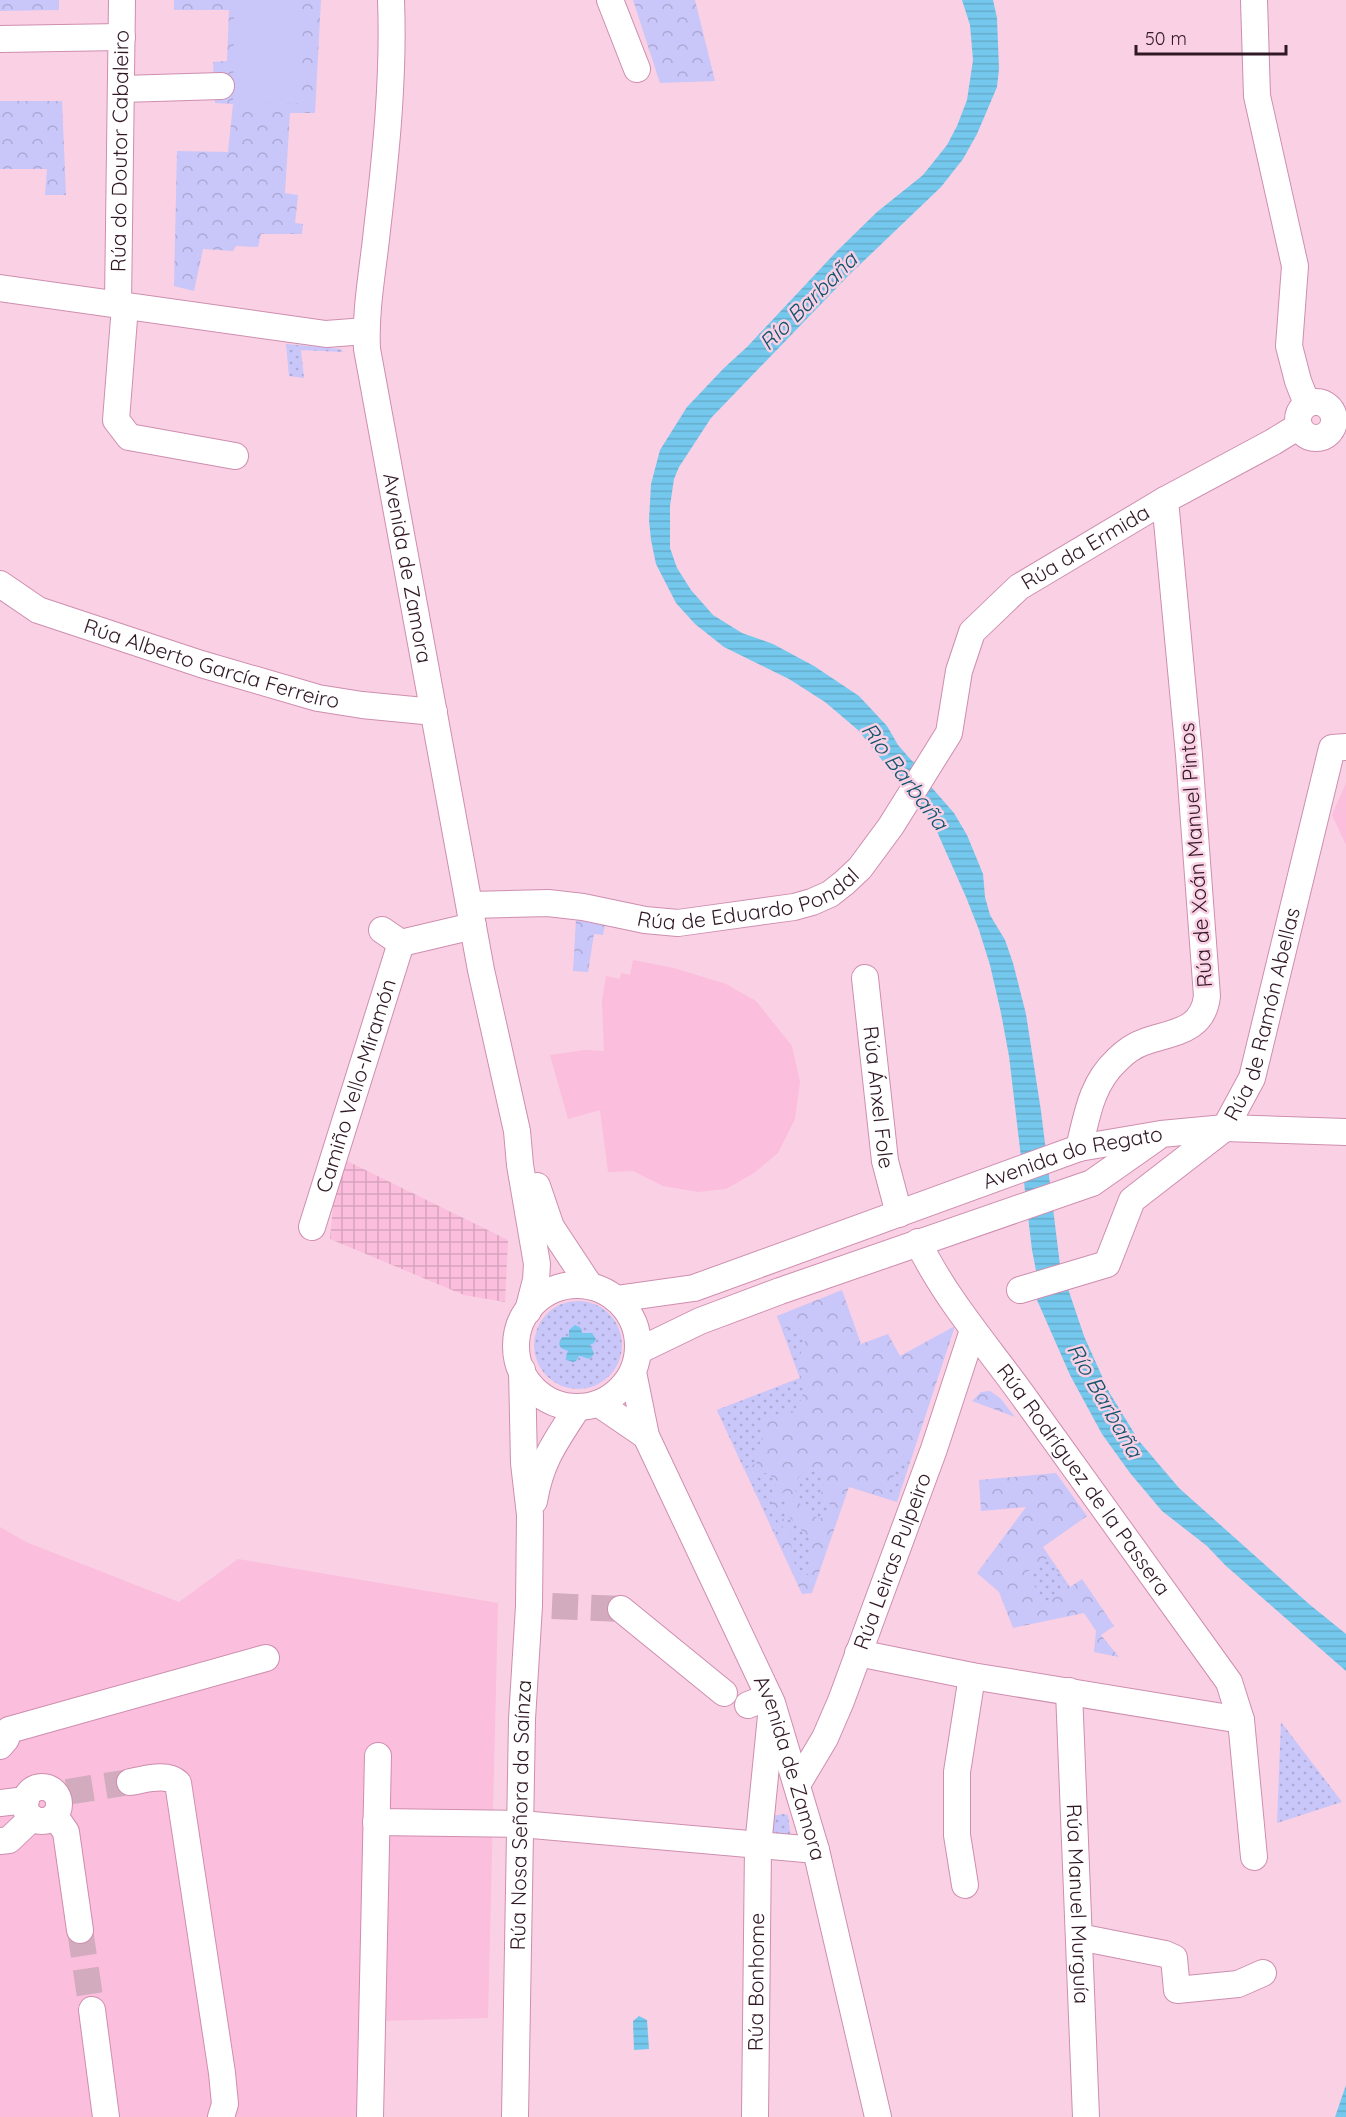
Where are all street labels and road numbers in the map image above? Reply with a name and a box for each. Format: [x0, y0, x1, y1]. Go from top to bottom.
street label: Rúa do Doutor Cabaleiro [104, 30, 134, 272]
street label: Avenida de Zamora [378, 471, 438, 665]
street label: Rúa da Ermida [1016, 498, 1154, 595]
street label: Rúa Alberto García Ferreiro [81, 612, 341, 713]
street label: Rúa de Xoán Manuel Pintos [1173, 722, 1217, 988]
street label: Rúa de Eduardo Pondal [635, 862, 864, 935]
street label: Rúa de Ramón Abellas [1217, 905, 1305, 1125]
street label: Camiño Vello-Miramón [310, 975, 401, 1196]
street label: Rúa Ánxel Fole [858, 1025, 900, 1171]
street label: Avenida do Regato [979, 1120, 1164, 1194]
street label: Rúa Rodríguez de la Passera [992, 1358, 1177, 1600]
street label: Rúa Leiras Pulpeiro [847, 1469, 936, 1653]
street label: Avenida de Zamora [749, 1671, 832, 1863]
street label: Rúa Nosa Señora da Saínza [504, 1679, 536, 1951]
street label: Rúa Manuel Murguía [1062, 1803, 1095, 2004]
street label: Rúa Bonhome [742, 1913, 769, 2051]

